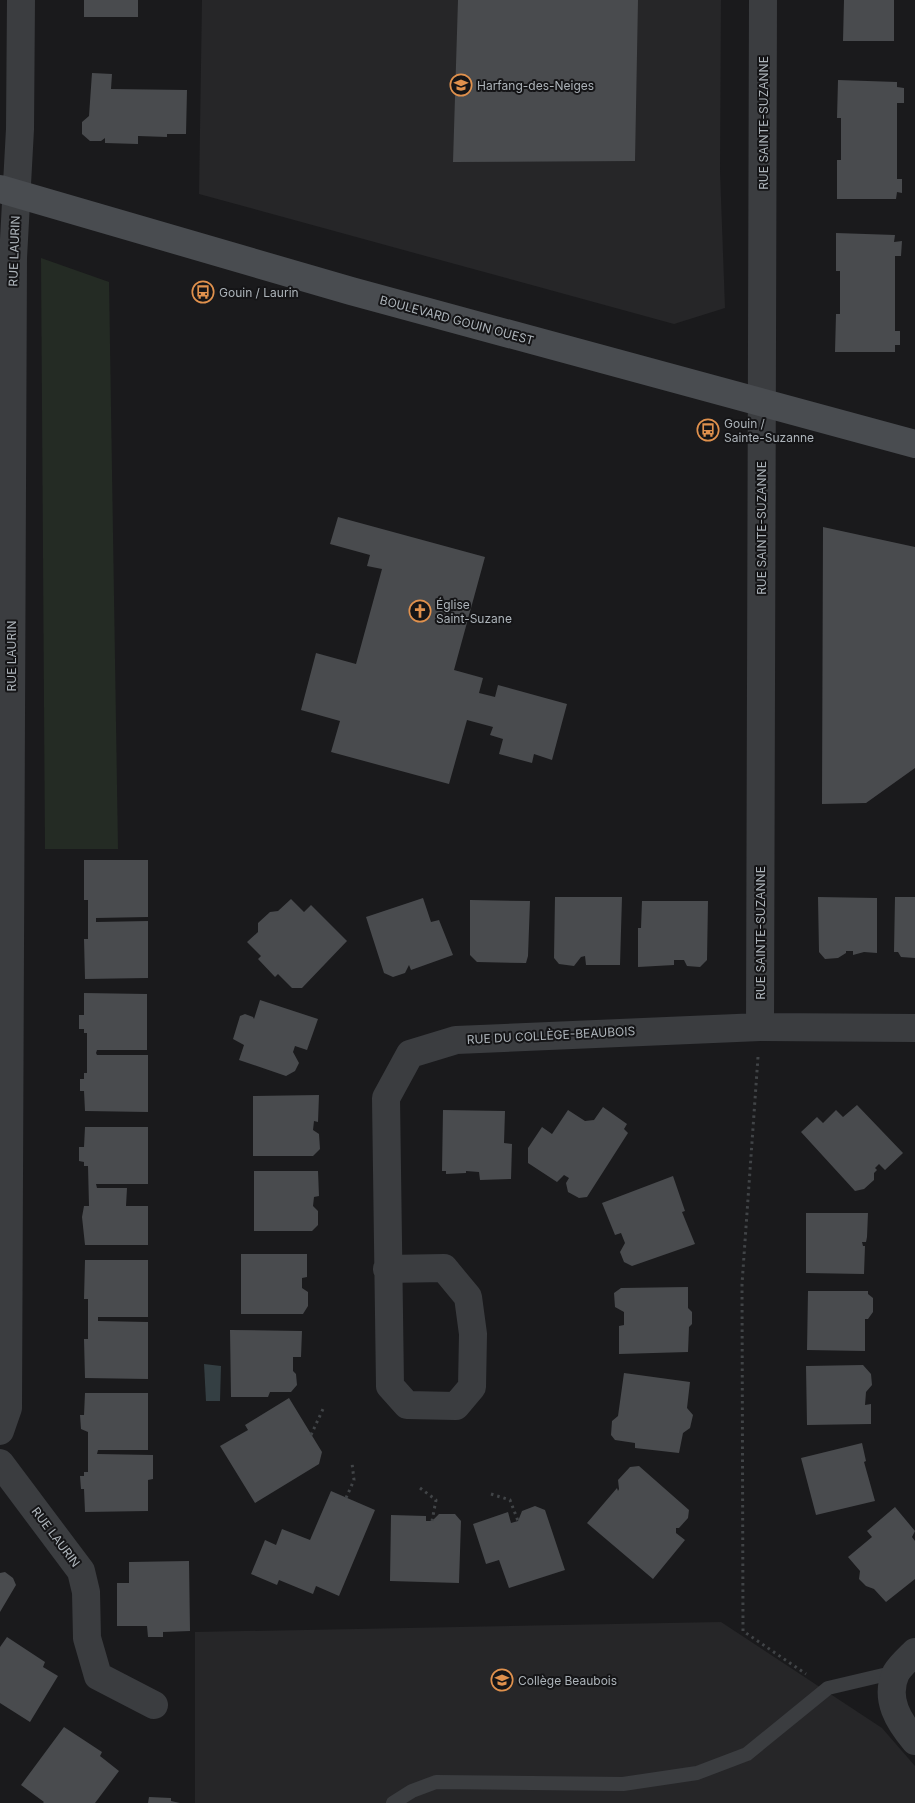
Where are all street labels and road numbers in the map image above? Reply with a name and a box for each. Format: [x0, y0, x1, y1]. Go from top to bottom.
street label: RUE SAINTE-SUZANNE [756, 56, 771, 190]
street label: RUE LAURIN [5, 215, 23, 287]
street label: BOULEVARD GOUIN OUEST [378, 292, 536, 348]
street label: RUE SAINTE-SUZANNE [754, 461, 769, 595]
street label: RUE LAURIN [4, 621, 19, 692]
street label: RUE SAINTE-SUZANNE [753, 866, 768, 1000]
street label: RUE DU COLLÈGE-BEAUBOIS [466, 1023, 636, 1047]
street label: RUE LAURIN [29, 1504, 83, 1570]

